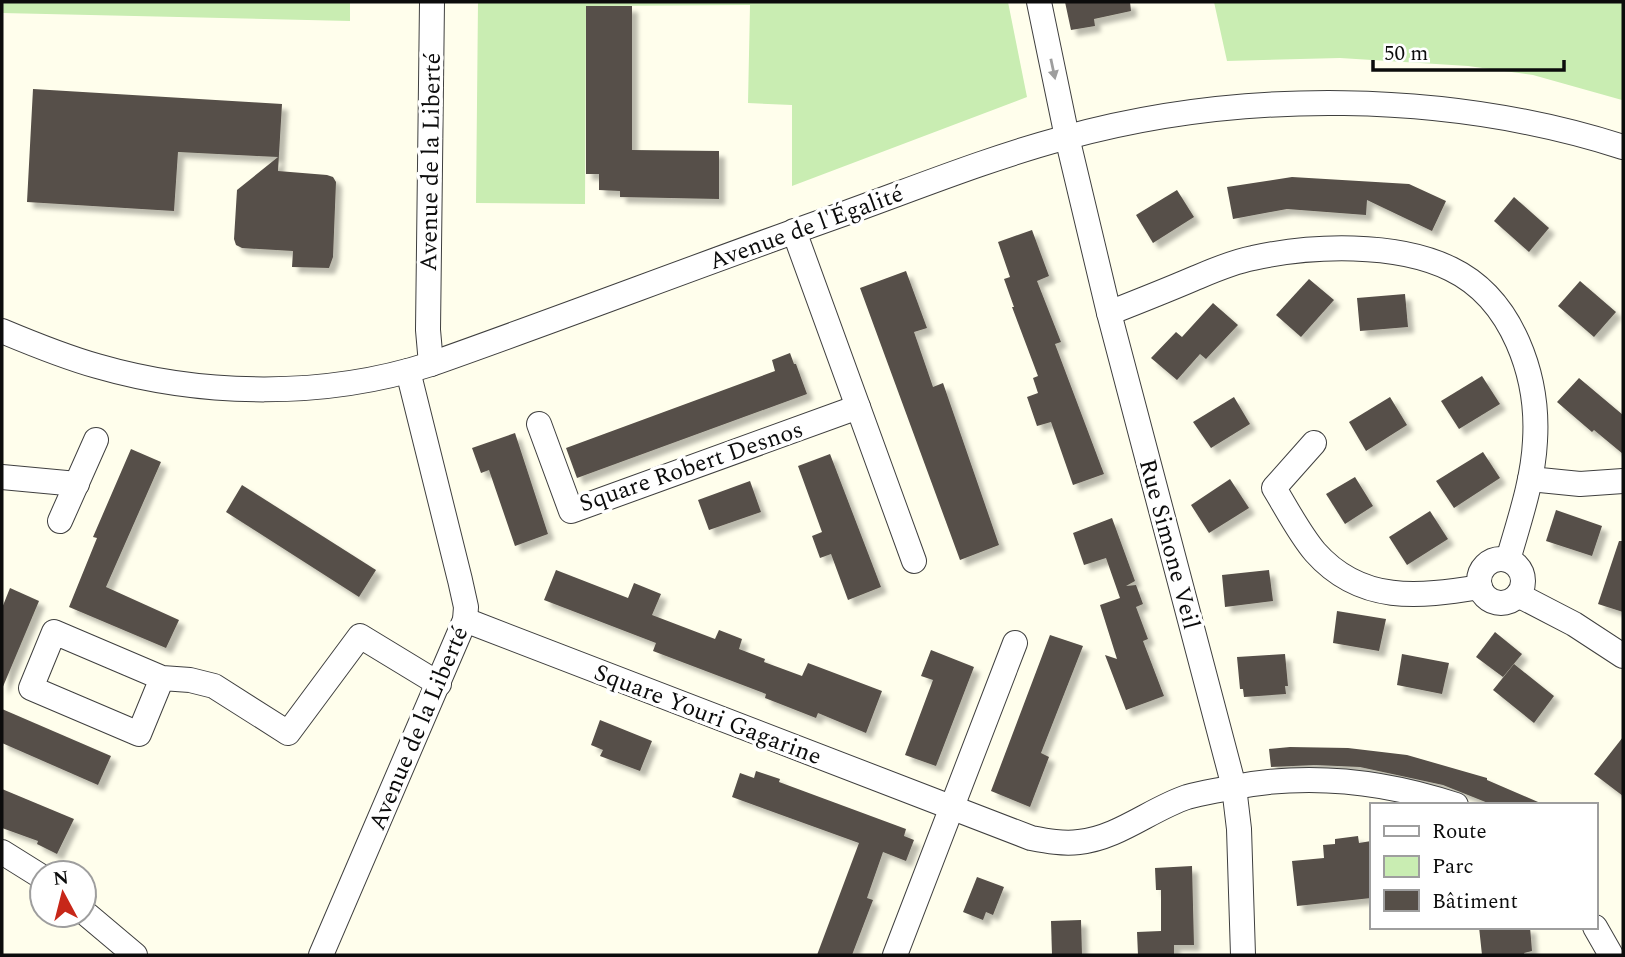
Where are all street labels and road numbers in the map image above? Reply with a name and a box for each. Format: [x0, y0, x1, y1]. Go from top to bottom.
street label: Avenue de la Liberté [411, 52, 451, 272]
street label: Avenue de l'Égalité [704, 176, 908, 280]
street label: Square Robert Desnos [574, 412, 808, 522]
street label: Rue Simone Veil [1129, 455, 1209, 634]
street label: Avenue de la Liberté [360, 621, 478, 836]
street label: Square Youri Gagarine [589, 655, 827, 775]

